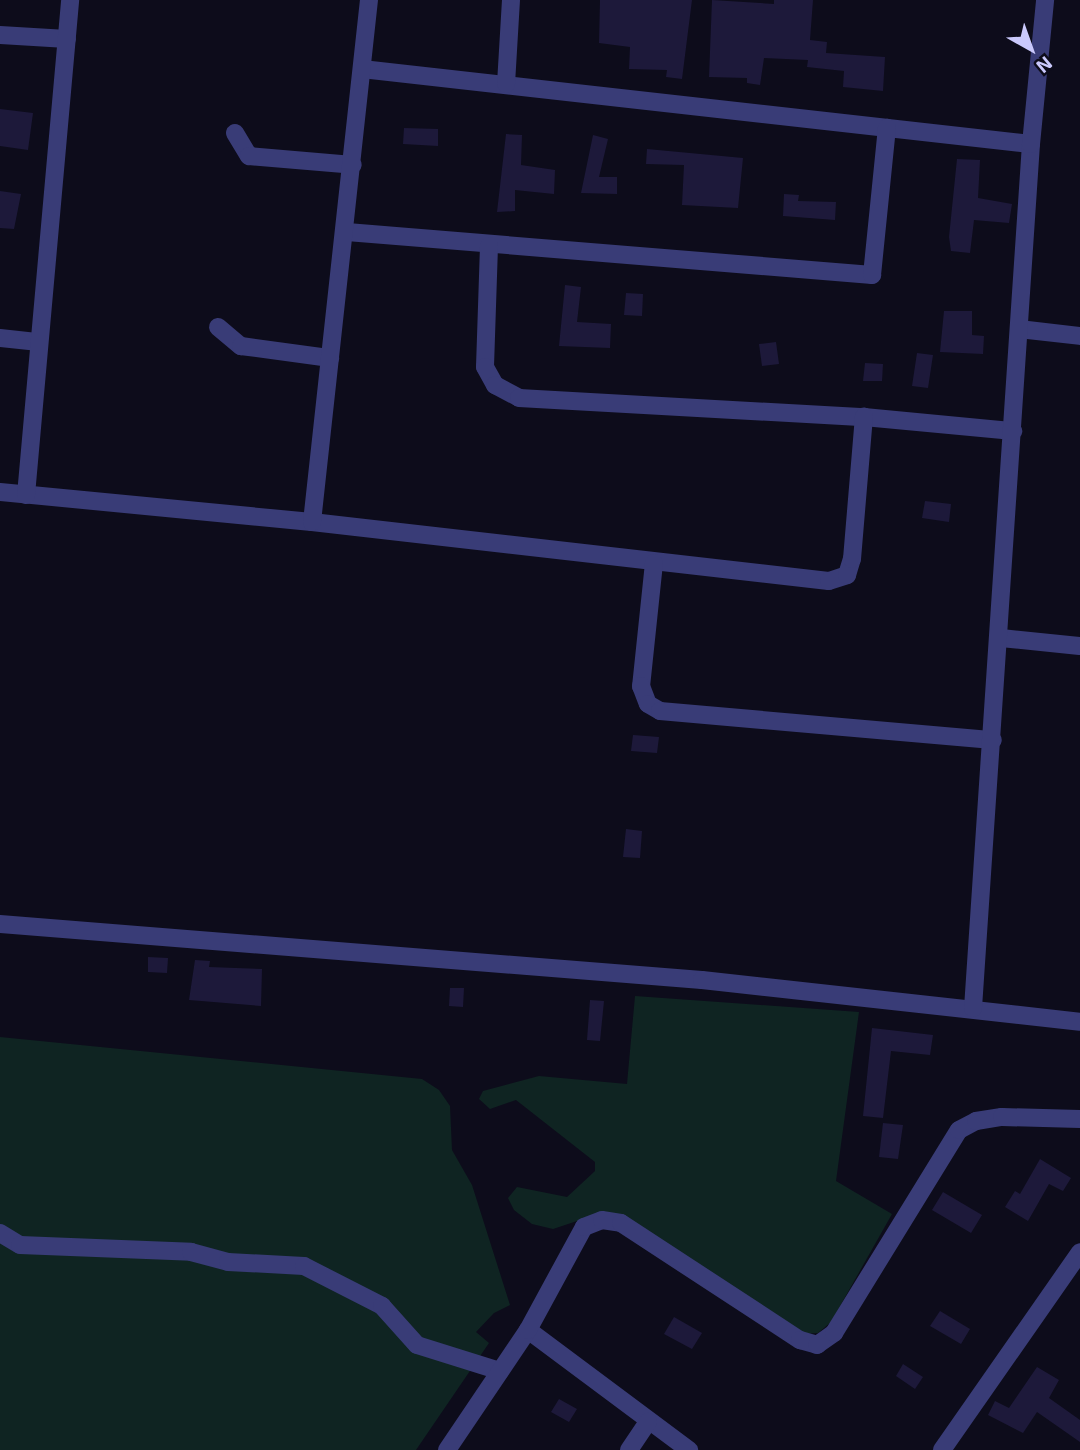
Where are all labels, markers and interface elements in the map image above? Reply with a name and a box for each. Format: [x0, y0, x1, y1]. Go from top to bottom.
north arrow [996, 14, 1066, 84]
text: N [1032, 52, 1057, 79]

